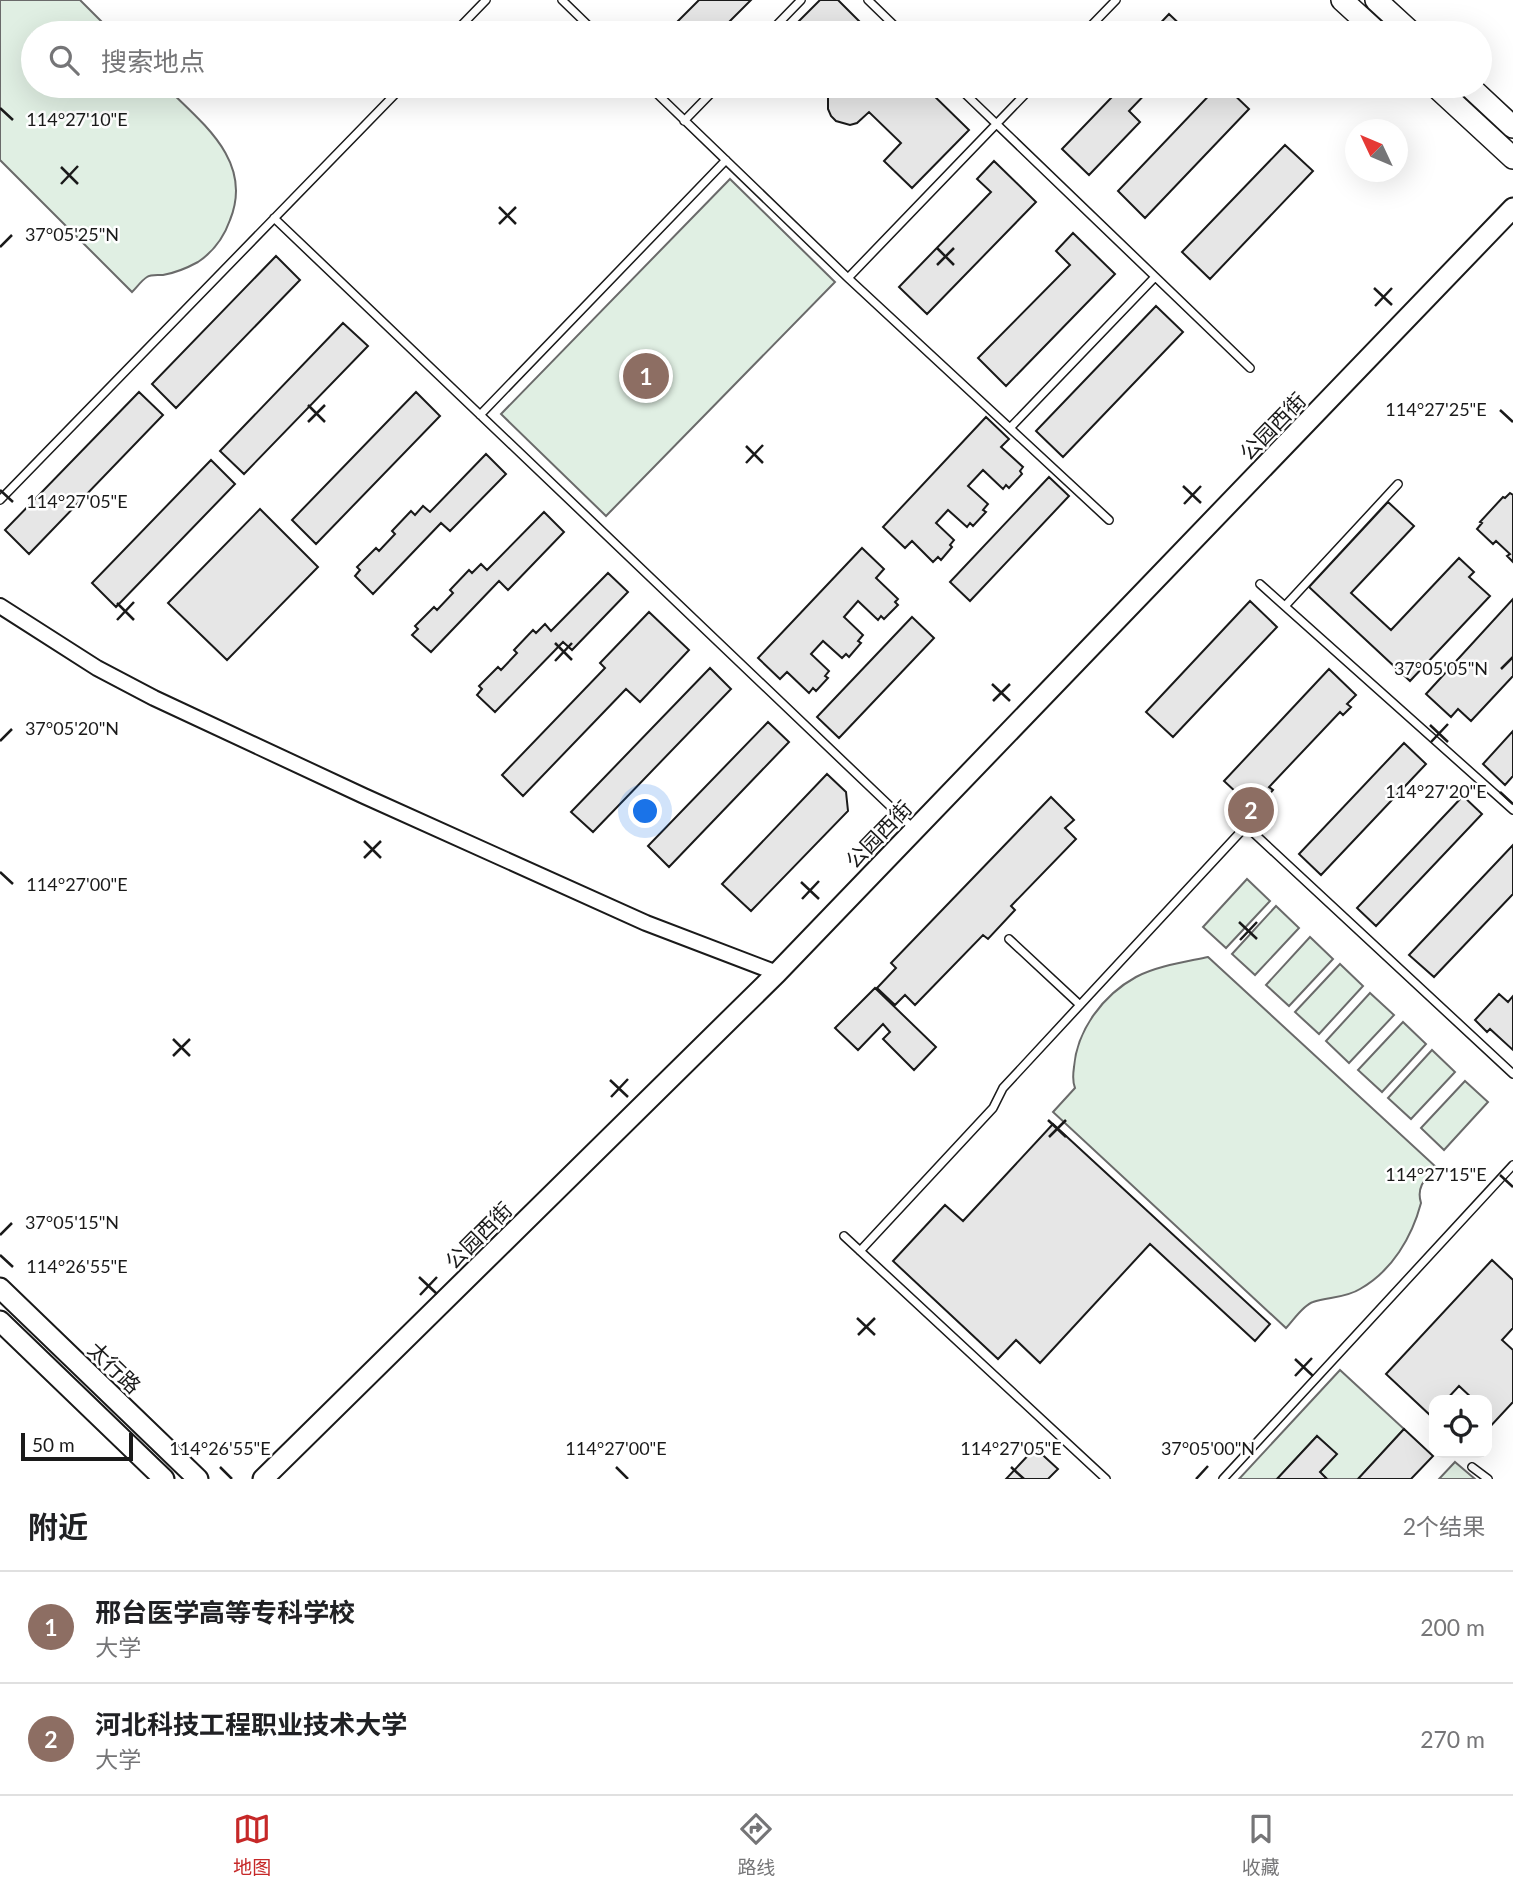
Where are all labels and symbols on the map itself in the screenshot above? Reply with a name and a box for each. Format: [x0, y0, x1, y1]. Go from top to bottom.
text: 114°27'10"E [26, 108, 128, 130]
north arrow [1345, 119, 1408, 182]
text: 37°05'25"N [25, 223, 119, 245]
pin: 1 [623, 350, 669, 402]
street label: 公园西街 [1234, 387, 1310, 465]
text: 114°27'25"E [1385, 398, 1487, 420]
text: 114°27'05"E [26, 490, 128, 512]
text: 37°05'05"N [1394, 657, 1488, 679]
text: 37°05'20"N [25, 717, 119, 739]
text: 114°27'20"E [1385, 780, 1487, 802]
pin: 2 [1228, 784, 1274, 836]
your location [628, 794, 662, 828]
street label: 公园西街 [840, 795, 916, 873]
text: 114°27'00"E [26, 873, 128, 895]
text: 114°27'15"E [1385, 1163, 1487, 1185]
street label: 公园西街 [439, 1196, 517, 1274]
text: 37°05'15"N [25, 1211, 119, 1233]
text: 114°26'55"E [26, 1255, 128, 1277]
street label: 太行路 [84, 1336, 146, 1398]
scale bar [21, 1430, 133, 1462]
text: 114°26'55"E [169, 1437, 271, 1459]
text: 114°27'00"E [565, 1437, 667, 1459]
text: 114°27'05"E [960, 1437, 1062, 1459]
text: 37°05'00"N [1161, 1437, 1255, 1459]

